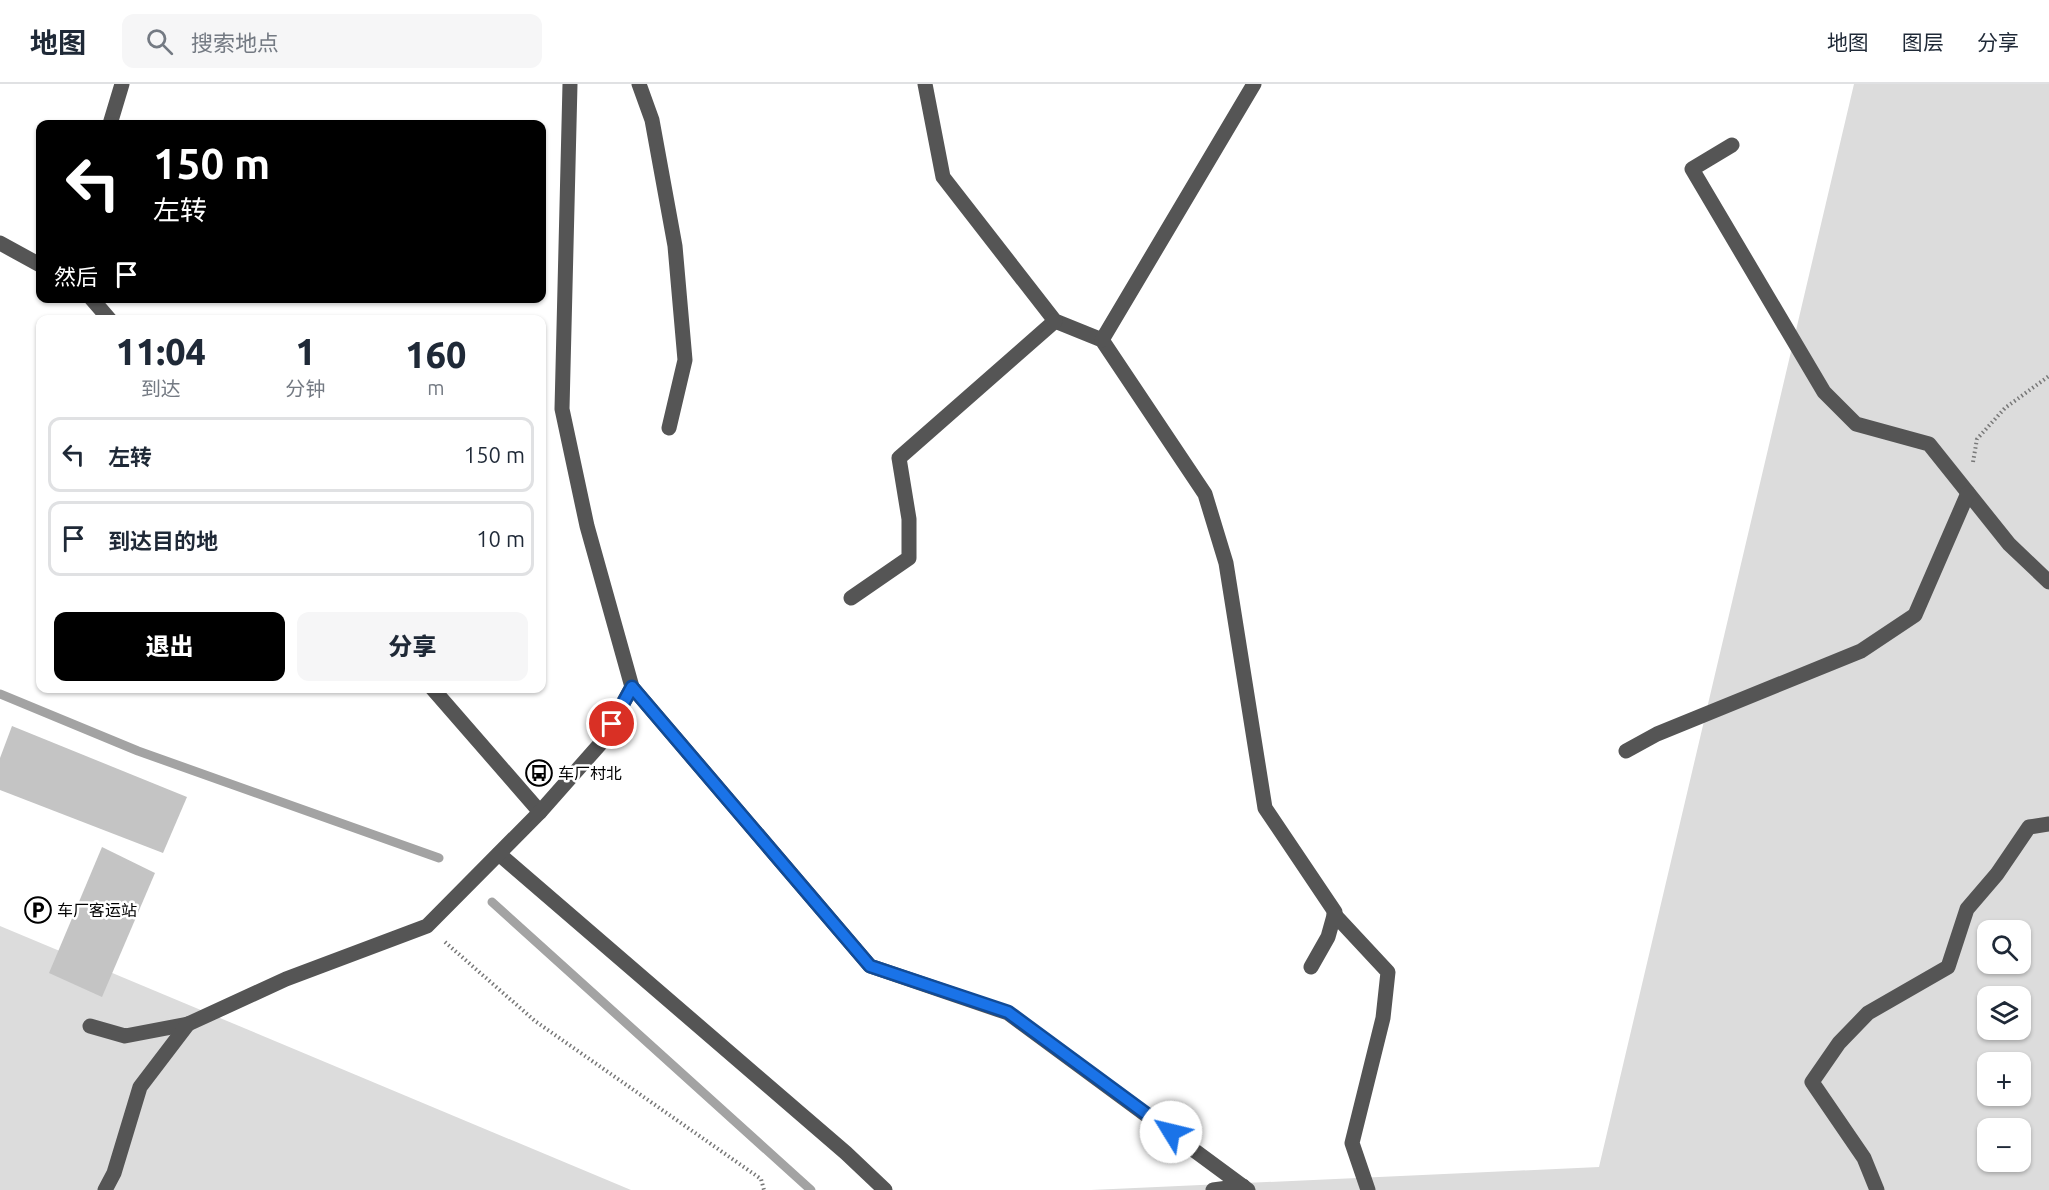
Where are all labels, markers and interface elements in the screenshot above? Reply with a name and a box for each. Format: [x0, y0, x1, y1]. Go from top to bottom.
search box [122, 14, 542, 68]
icon: search [143, 25, 176, 58]
text: 地图 [30, 27, 86, 58]
text: 搜索地点 [191, 30, 279, 55]
text: 地图 [1827, 30, 1869, 54]
text: 图层 [1902, 30, 1944, 54]
text: 分享 [1977, 30, 2019, 54]
text: 150 m [153, 140, 270, 187]
icon: left [54, 144, 132, 222]
text: 左转 [153, 195, 207, 225]
icon: arrive [110, 258, 143, 291]
text: 然后 [54, 264, 98, 289]
text: 11:04 [116, 331, 206, 372]
text: 1 [295, 331, 316, 372]
text: 160 [405, 334, 466, 375]
text: m [427, 376, 444, 399]
text: 到达 [141, 377, 181, 400]
text: 分钟 [286, 377, 326, 400]
icon: left [57, 438, 90, 471]
text: 150 m [464, 442, 525, 467]
text: 左转 [108, 444, 152, 469]
icon: arrive [57, 522, 90, 555]
text: 10 m [476, 526, 525, 551]
text: 到达目的地 [108, 528, 218, 553]
button: 退出 [54, 612, 285, 681]
button: 分享 [297, 612, 528, 681]
pin [586, 698, 637, 749]
icon: arrive [595, 707, 628, 740]
bus stop icon: 车厂村北 [524, 758, 554, 788]
place label: 车厂村北 [558, 764, 622, 782]
parking icon: 车厂客运站 [23, 895, 53, 925]
place label: 车厂客运站 [57, 901, 137, 919]
map controls [1977, 920, 2031, 1172]
button: search [1977, 920, 2031, 974]
button: layers [1977, 986, 2031, 1040]
button: + [1977, 1052, 2031, 1106]
position arrow [1139, 1100, 1203, 1164]
button: − [1977, 1118, 2031, 1172]

